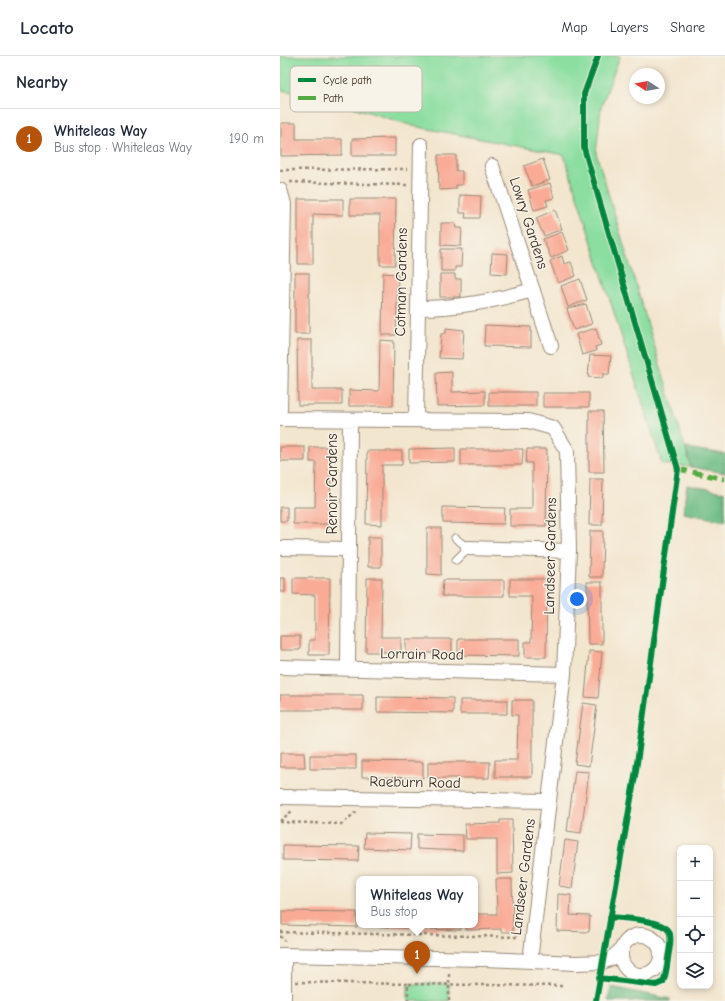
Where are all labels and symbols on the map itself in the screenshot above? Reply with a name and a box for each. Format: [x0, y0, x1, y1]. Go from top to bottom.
legend [290, 66, 422, 112]
north arrow [629, 68, 665, 104]
text: Cycle path [323, 74, 372, 87]
text: Path [323, 92, 344, 105]
street label: Lowry Gardens [506, 175, 552, 271]
street label: Cotman Gardens [391, 227, 411, 337]
street label: Renoir Gardens [323, 434, 341, 534]
street label: Landseer Gardens [540, 497, 560, 615]
your location [567, 589, 587, 609]
street label: Lorrain Road [380, 644, 464, 664]
street label: Raeburn Road [369, 772, 461, 792]
street label: Landseer Gardens [507, 818, 539, 936]
pin: 1 [404, 941, 430, 974]

